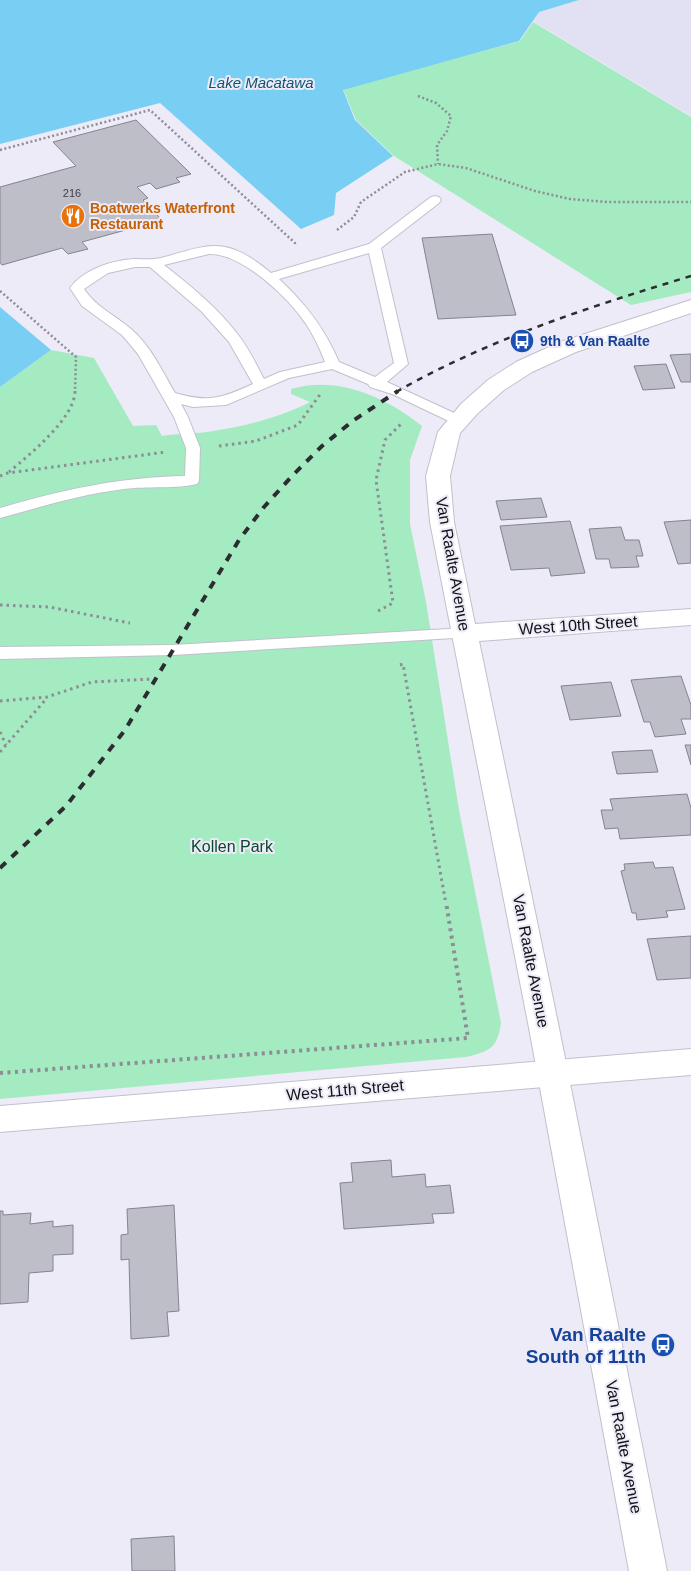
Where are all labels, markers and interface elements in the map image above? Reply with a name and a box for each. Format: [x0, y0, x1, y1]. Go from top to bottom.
water label: Lake Macatawa [208, 74, 314, 91]
house number: 216 [63, 187, 81, 199]
place label: Boatwerks Waterfront Restaurant [90, 200, 235, 232]
restaurant icon: Boatwerks Waterfront Restaurant [60, 203, 86, 229]
bus stop icon: 9th & Van Raalte [509, 328, 535, 354]
place label: 9th & Van Raalte [540, 333, 650, 349]
street label: Van Raalte Avenue [433, 496, 473, 632]
street label: West 10th Street [518, 612, 638, 638]
park label: Kollen Park [191, 838, 274, 855]
street label: Van Raalte Avenue [510, 893, 552, 1029]
street label: West 11th Street [286, 1076, 405, 1104]
place label: Van Raalte South of 11th [526, 1324, 646, 1367]
bus stop icon: Van Raalte South of 11th [650, 1332, 676, 1358]
street label: Van Raalte Avenue [603, 1379, 645, 1515]

